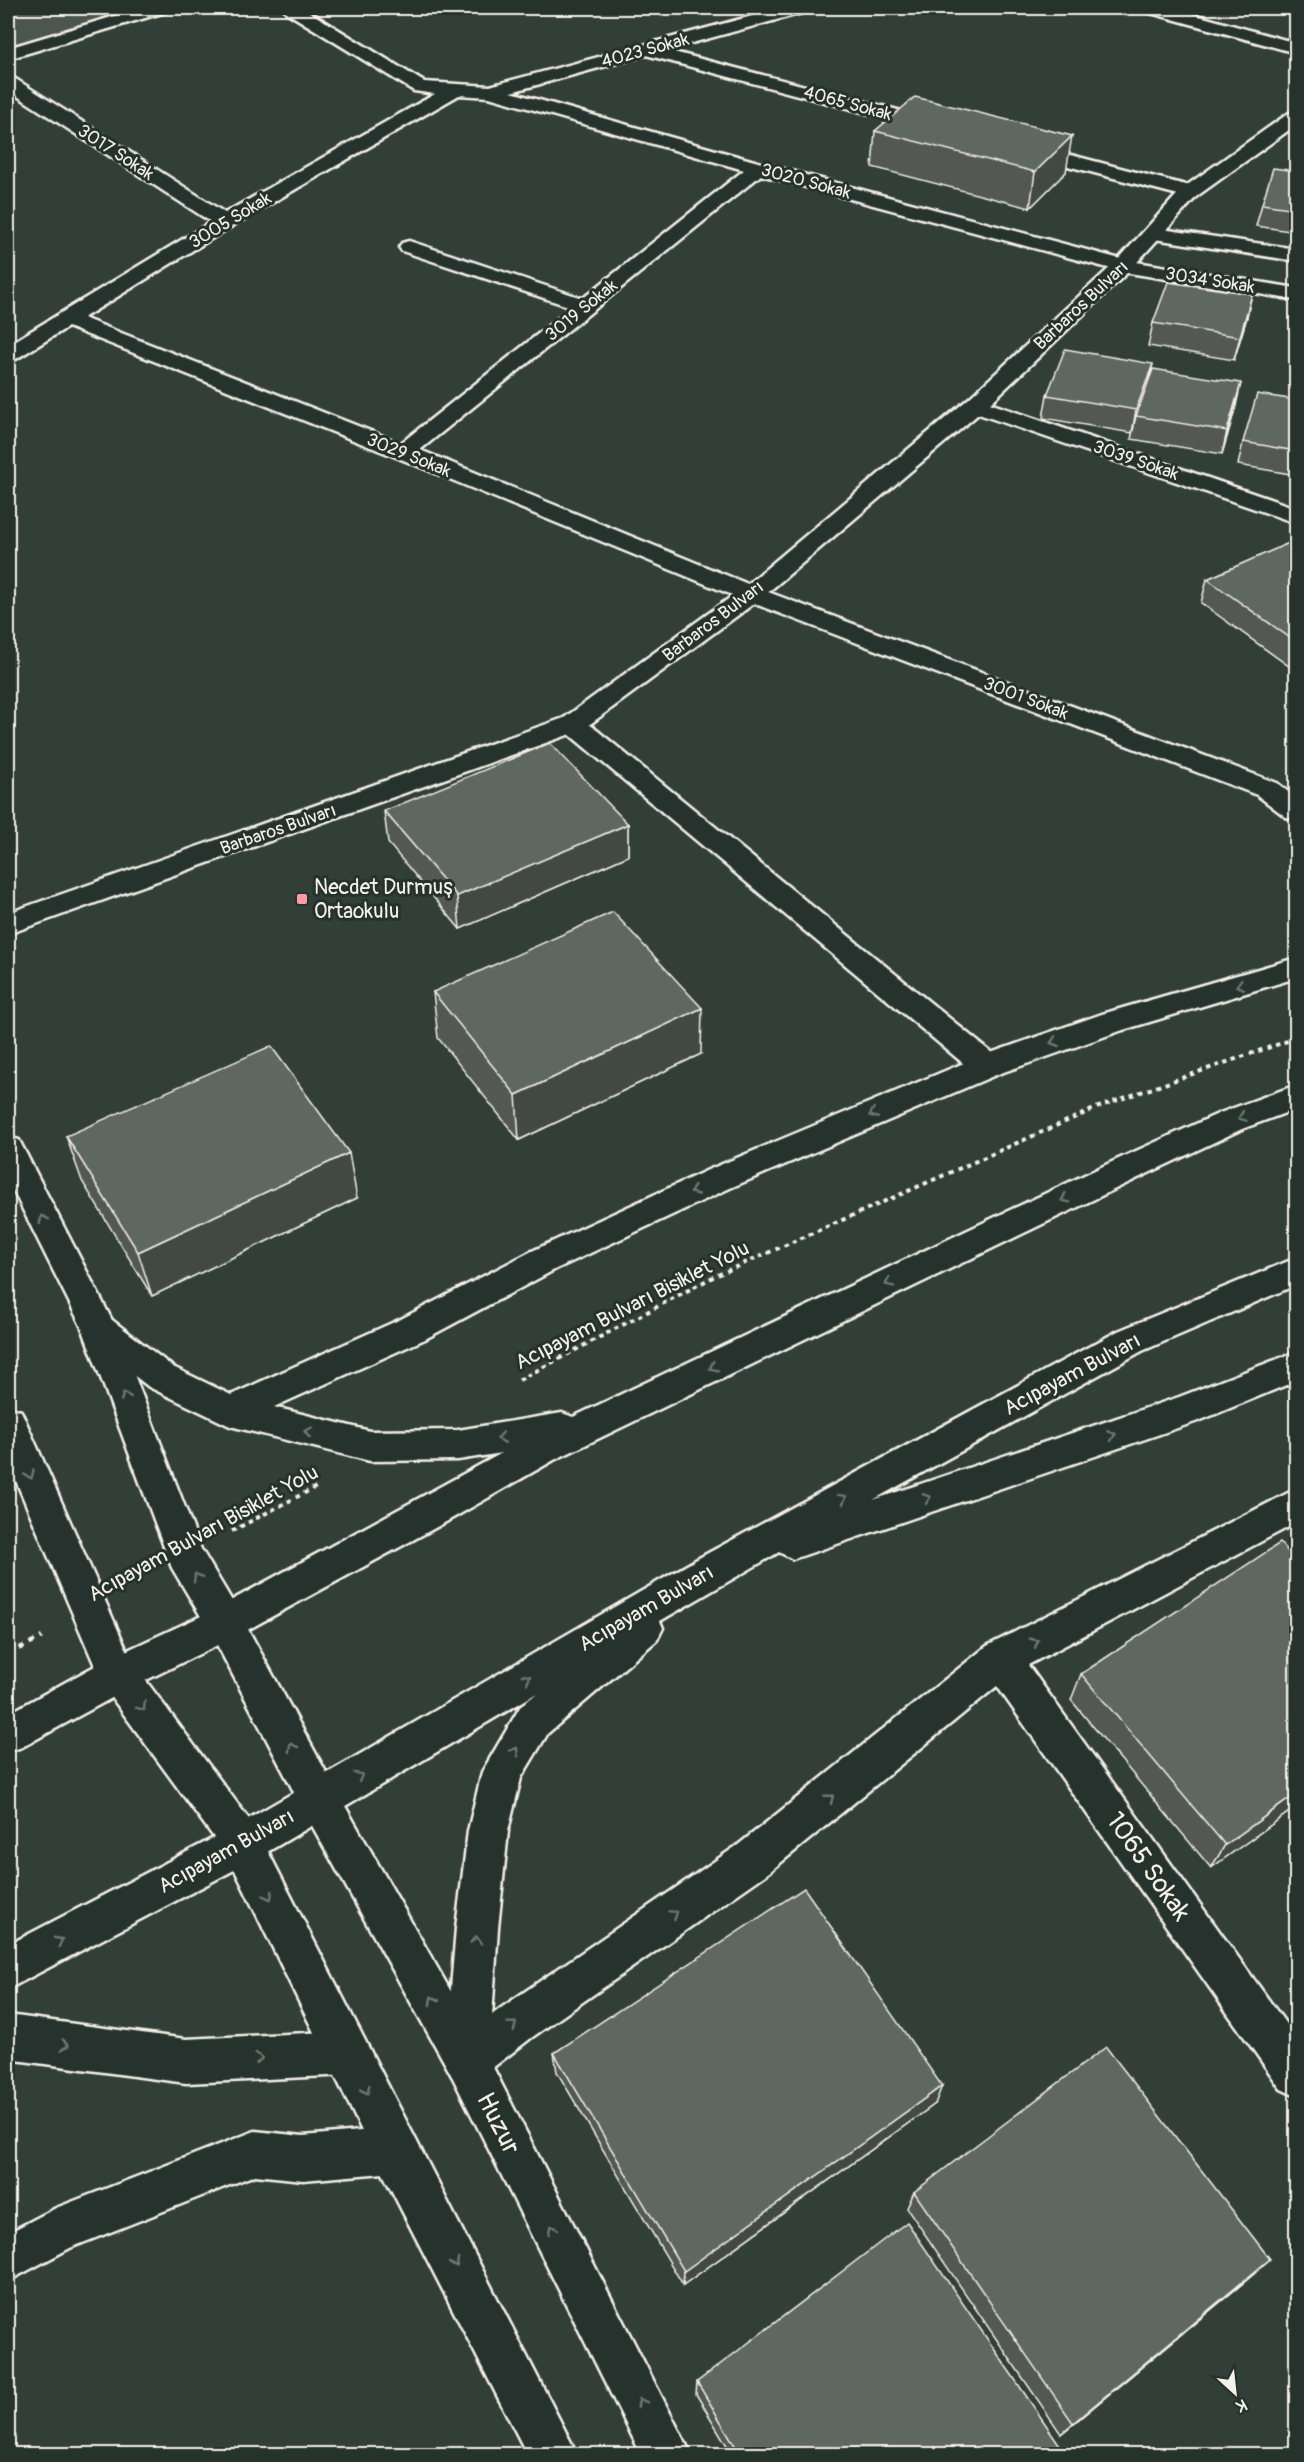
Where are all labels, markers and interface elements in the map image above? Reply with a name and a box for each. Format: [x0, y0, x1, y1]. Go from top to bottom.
street label: 4023 Sokak [599, 28, 692, 73]
street label: 4065 Sokak [801, 81, 895, 126]
street label: 3017 Sokak [73, 119, 159, 186]
street label: 3020 Sokak [758, 158, 854, 205]
street label: 3005 Sokak [185, 187, 276, 254]
street label: Barbaros Bulvarı [1029, 256, 1133, 355]
street label: 3034 Sokak [1164, 262, 1257, 299]
street label: 3019 Sokak [541, 274, 622, 346]
street label: 3029 Sokak [363, 428, 455, 483]
street label: 3039 Sokak [1090, 435, 1182, 486]
street label: Barbaros Bulvarı [658, 576, 769, 667]
street label: 3001 Sokak [980, 672, 1072, 725]
street label: Barbaros Bulvarı [217, 799, 339, 860]
place label: Necdet Durmuş Ortaokulu [314, 874, 453, 925]
marker: Necdet Durmuş Ortaokulu [295, 892, 309, 906]
one-way arrow [1235, 978, 1246, 990]
one-way arrow [1049, 1035, 1060, 1047]
one-way arrow [868, 1107, 879, 1119]
one-way arrow [1237, 1110, 1248, 1122]
one-way arrow [689, 1183, 700, 1195]
one-way arrow [1060, 1191, 1071, 1203]
one-way arrow [39, 1214, 51, 1225]
street label: Acıpayam Bulvarı Bisiklet Yolu [511, 1235, 754, 1376]
one-way arrow [884, 1275, 895, 1287]
street label: Acıpayam Bulvarı [999, 1327, 1145, 1422]
one-way arrow [708, 1360, 719, 1372]
one-way arrow [119, 1391, 132, 1402]
one-way arrow [303, 1427, 313, 1440]
one-way arrow [1106, 1430, 1117, 1443]
one-way arrow [496, 1431, 506, 1444]
street label: Acıpayam Bulvarı Bisiklet Yolu [83, 1459, 323, 1608]
one-way arrow [23, 1469, 35, 1480]
one-way arrow [921, 1492, 932, 1505]
one-way arrow [837, 1494, 847, 1505]
street label: Acıpayam Bulvarı [574, 1559, 719, 1658]
one-way arrow [193, 1573, 205, 1583]
one-way arrow [1028, 1638, 1039, 1649]
one-way arrow [521, 1673, 531, 1685]
one-way arrow [135, 1700, 146, 1711]
one-way arrow [287, 1742, 299, 1753]
one-way arrow [508, 1747, 520, 1757]
one-way arrow [353, 1771, 363, 1783]
one-way arrow [823, 1794, 834, 1805]
street label: Acıpayam Bulvarı [153, 1803, 299, 1900]
street label: 1065 Sokak [1099, 1806, 1197, 1927]
one-way arrow [262, 1890, 274, 1901]
one-way arrow [667, 1910, 678, 1921]
one-way arrow [469, 1935, 482, 1944]
one-way arrow [53, 1936, 64, 1948]
one-way arrow [429, 1996, 440, 2006]
one-way arrow [507, 2021, 518, 2032]
one-way arrow [61, 2038, 70, 2050]
one-way arrow [255, 2051, 264, 2064]
one-way arrow [358, 2083, 370, 2094]
street label: Huzur [469, 2087, 528, 2161]
one-way arrow [548, 2224, 560, 2235]
one-way arrow [447, 2257, 459, 2268]
north arrow [1205, 2363, 1265, 2423]
text: K [1232, 2394, 1250, 2417]
one-way arrow [637, 2398, 648, 2409]

